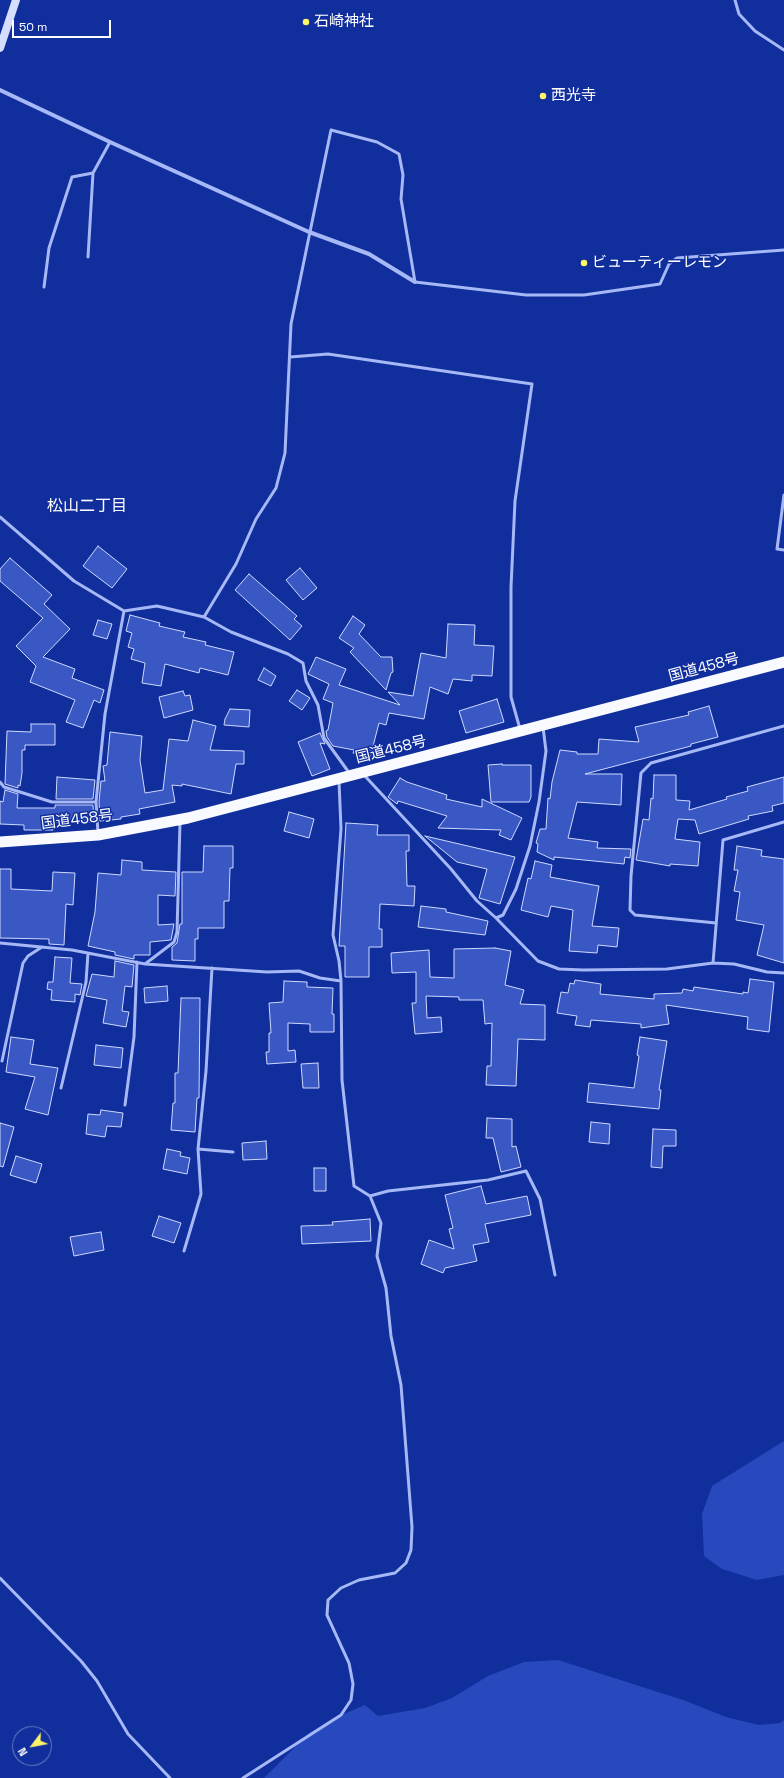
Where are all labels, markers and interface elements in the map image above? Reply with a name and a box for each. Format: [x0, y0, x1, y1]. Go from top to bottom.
scale bar [14, 12, 113, 38]
place label: 石崎神社 [314, 13, 374, 31]
marker: 石崎神社 [301, 17, 311, 27]
text: 50 m [19, 19, 47, 35]
place label: 西光寺 [551, 87, 596, 105]
marker: 西光寺 [538, 91, 548, 101]
place label: ビューティーレモン [592, 254, 727, 272]
marker: ビューティーレモン [579, 258, 589, 268]
district label: 松山二丁目 [47, 497, 127, 517]
street label: 国道458号 [667, 650, 741, 686]
street label: 国道458号 [354, 732, 428, 768]
street label: 国道458号 [40, 807, 114, 833]
north arrow [12, 1726, 52, 1766]
text: N [15, 1745, 31, 1759]

